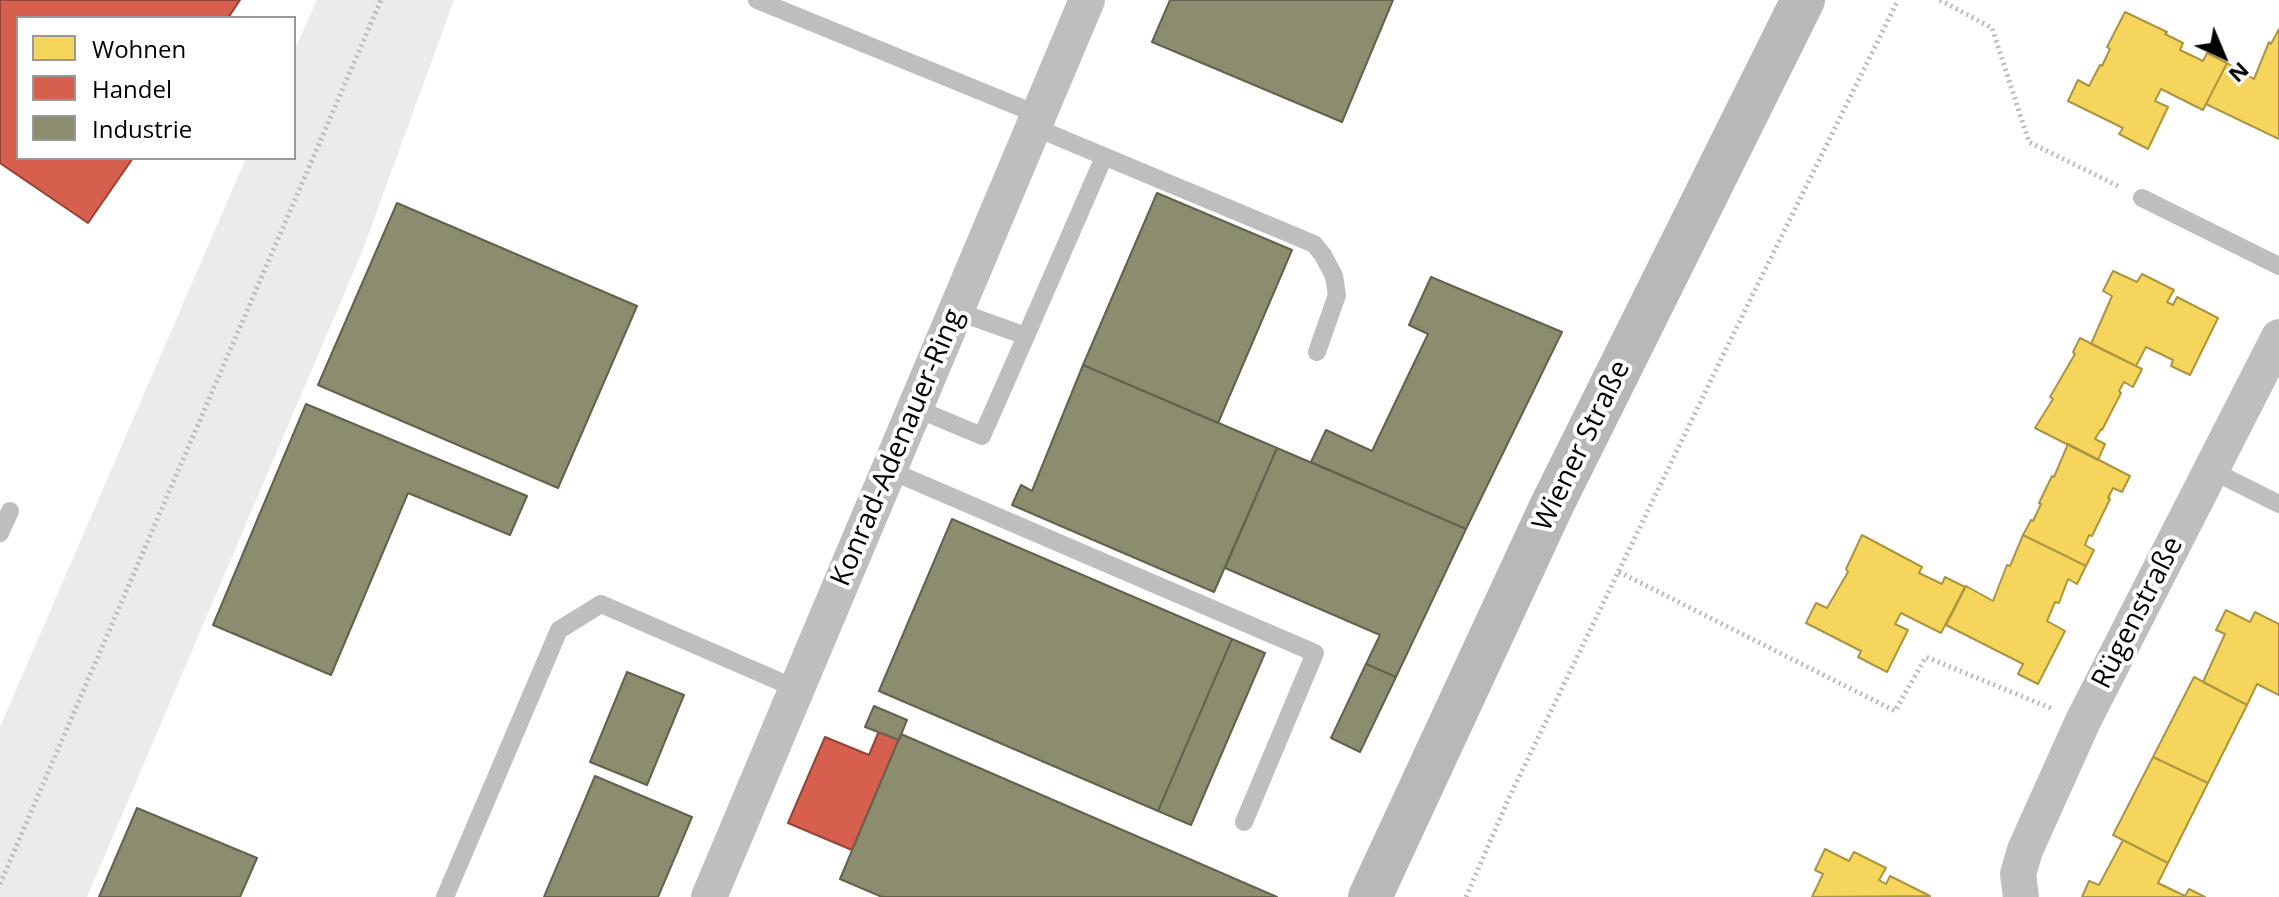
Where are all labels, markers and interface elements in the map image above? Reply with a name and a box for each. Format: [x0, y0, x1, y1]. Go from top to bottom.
legend [16, 16, 296, 160]
north arrow [2183, 16, 2263, 96]
text: Wohnen [92, 32, 186, 65]
text: N [2223, 56, 2257, 90]
text: Handel [92, 72, 172, 105]
text: Industrie [92, 112, 192, 145]
street label: Konrad-Adenauer-Ring [824, 304, 972, 592]
street label: Wiener Straße [1526, 355, 1638, 537]
street label: Rügenstraße [2085, 531, 2191, 695]

